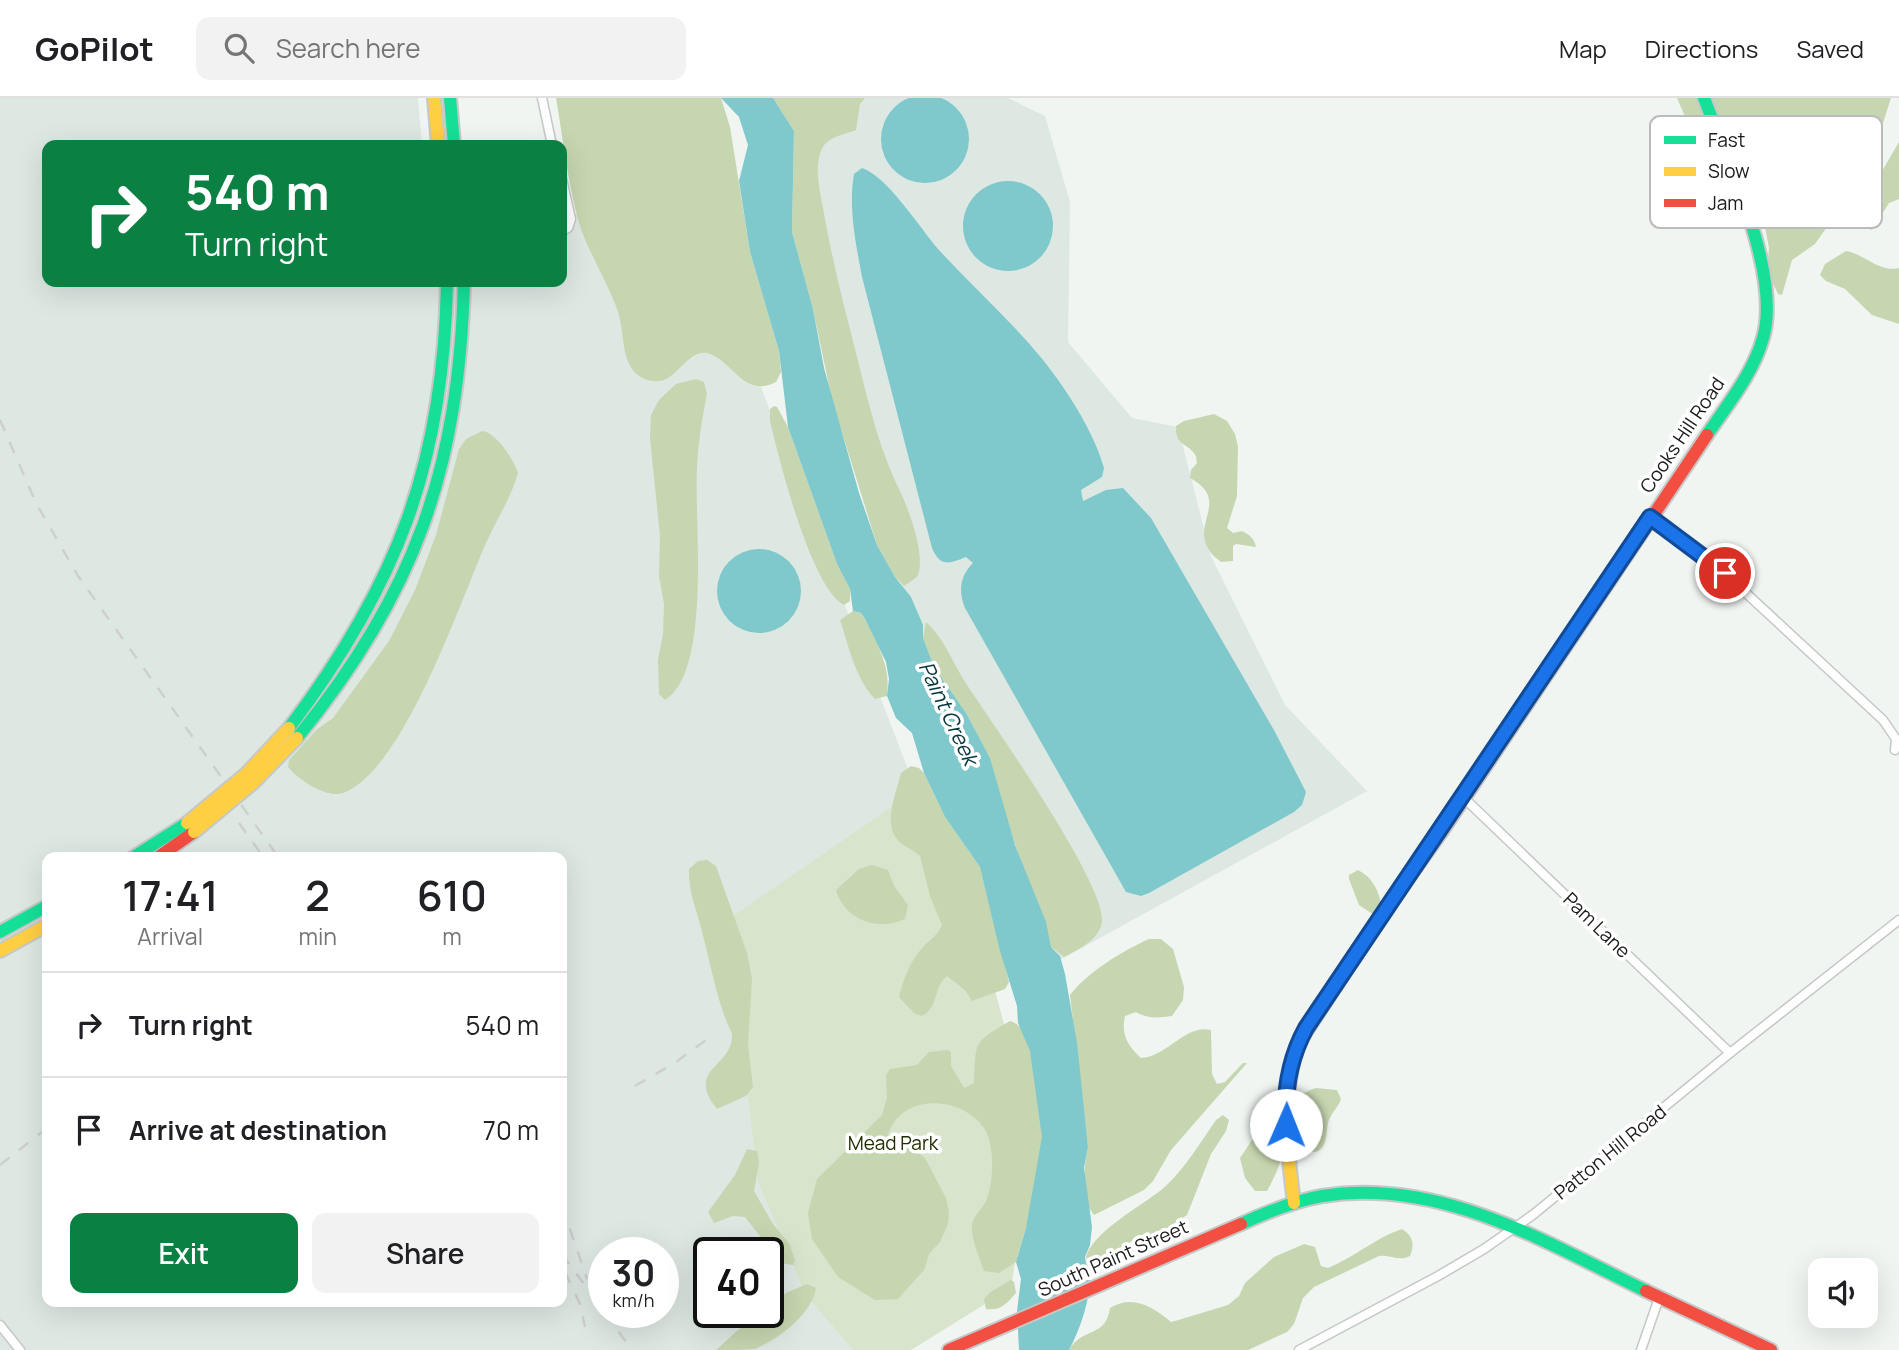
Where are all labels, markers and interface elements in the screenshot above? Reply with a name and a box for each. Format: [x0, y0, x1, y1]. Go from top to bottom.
search box [196, 17, 686, 80]
text: GoPilot [35, 26, 154, 71]
icon: search [220, 29, 258, 67]
text: Search here [276, 30, 420, 66]
text: Map [1559, 32, 1607, 65]
text: Directions [1645, 32, 1758, 65]
text: Saved [1796, 32, 1864, 65]
legend [1650, 116, 1882, 228]
text: Fast [1708, 127, 1745, 153]
text: 540 m [185, 158, 330, 225]
text: Slow [1708, 158, 1750, 184]
icon: right [70, 168, 161, 259]
text: Jam [1708, 190, 1743, 216]
text: Turn right [185, 222, 328, 266]
street label: Cooks Hill Road [1634, 372, 1730, 498]
pin [1695, 543, 1755, 603]
icon: arrive [1706, 554, 1744, 592]
water label: Paint Creek [913, 657, 986, 772]
text: 17:41 [122, 866, 218, 924]
text: 2 [305, 866, 330, 924]
text: 610 [417, 866, 487, 924]
street label: Pam Lane [1558, 886, 1636, 964]
text: Arrival [137, 920, 203, 952]
text: min [298, 920, 337, 952]
text: m [442, 920, 462, 952]
icon: right [70, 1006, 108, 1044]
text: Turn right [129, 1007, 253, 1043]
text: 540 m [466, 1007, 539, 1043]
position arrow [1249, 1088, 1323, 1162]
street label: Patton Hill Road [1549, 1099, 1671, 1205]
icon: arrive [70, 1111, 108, 1149]
text: Arrive at destination [129, 1112, 387, 1148]
text: 70 m [483, 1112, 539, 1148]
park label: Mead Park [848, 1130, 939, 1156]
button: Exit [70, 1213, 298, 1293]
button: Share [312, 1213, 539, 1293]
street label: South Paint Street [1034, 1213, 1192, 1303]
speed limit sign: 40 [693, 1237, 784, 1328]
text: 30 [612, 1249, 655, 1297]
map controls [1808, 1258, 1878, 1328]
button: sound [1808, 1258, 1878, 1328]
text: km/h [613, 1288, 654, 1312]

